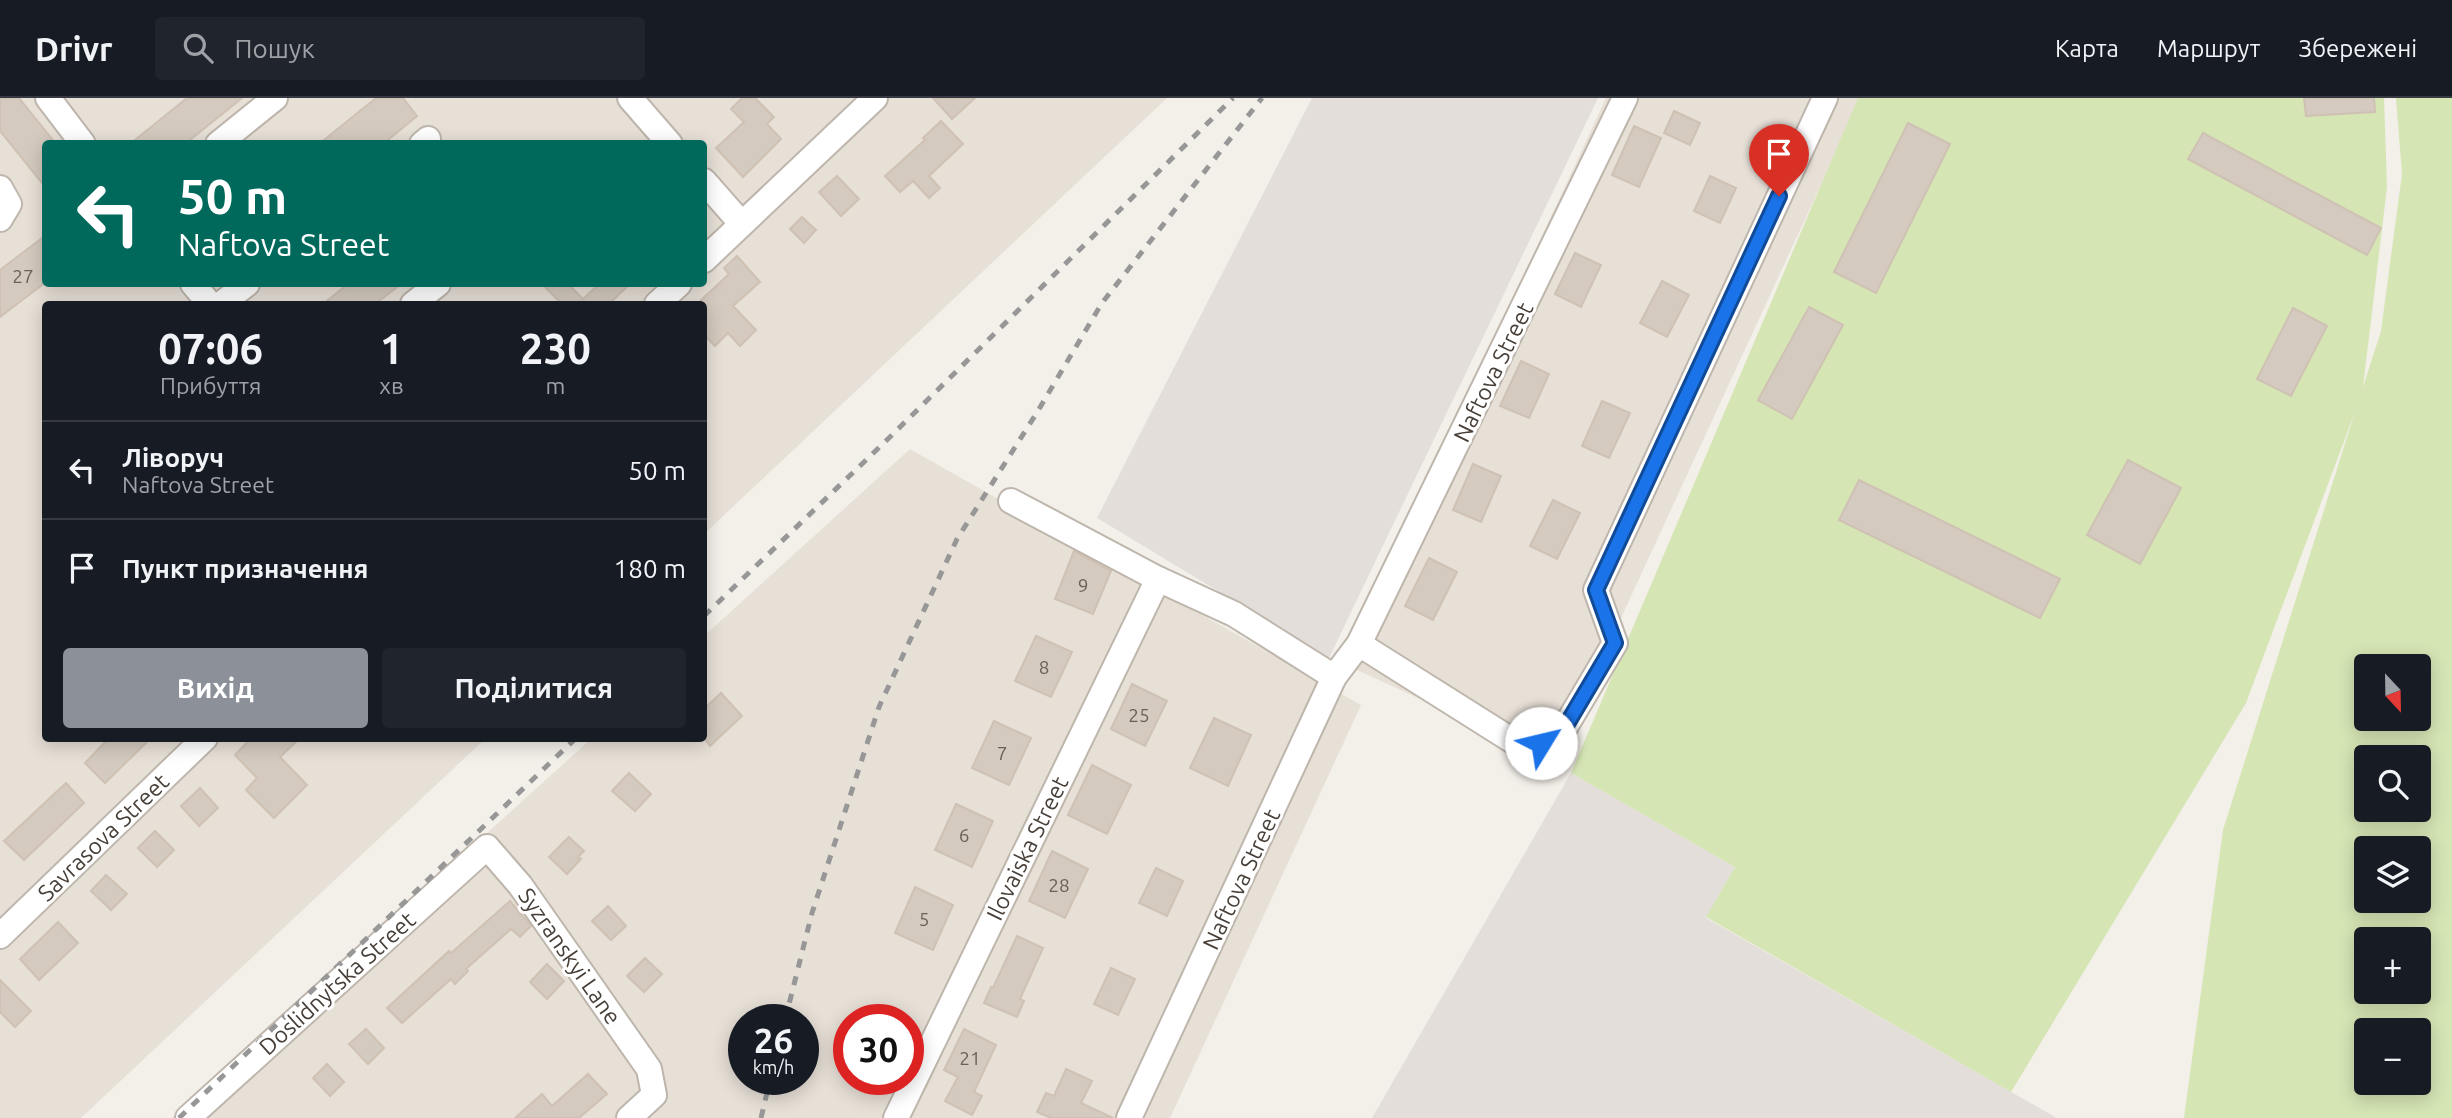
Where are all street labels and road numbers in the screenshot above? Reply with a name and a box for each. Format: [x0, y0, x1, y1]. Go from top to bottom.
street label: Naftova Street [1448, 298, 1538, 446]
street label: Savrasova Street [33, 768, 173, 906]
street label: Ilovaiska Street [981, 772, 1073, 924]
street label: Naftova Street [1198, 805, 1284, 953]
street label: Syzranskyi Lane [514, 883, 626, 1029]
street label: Doslidnytska Street [254, 907, 420, 1059]

